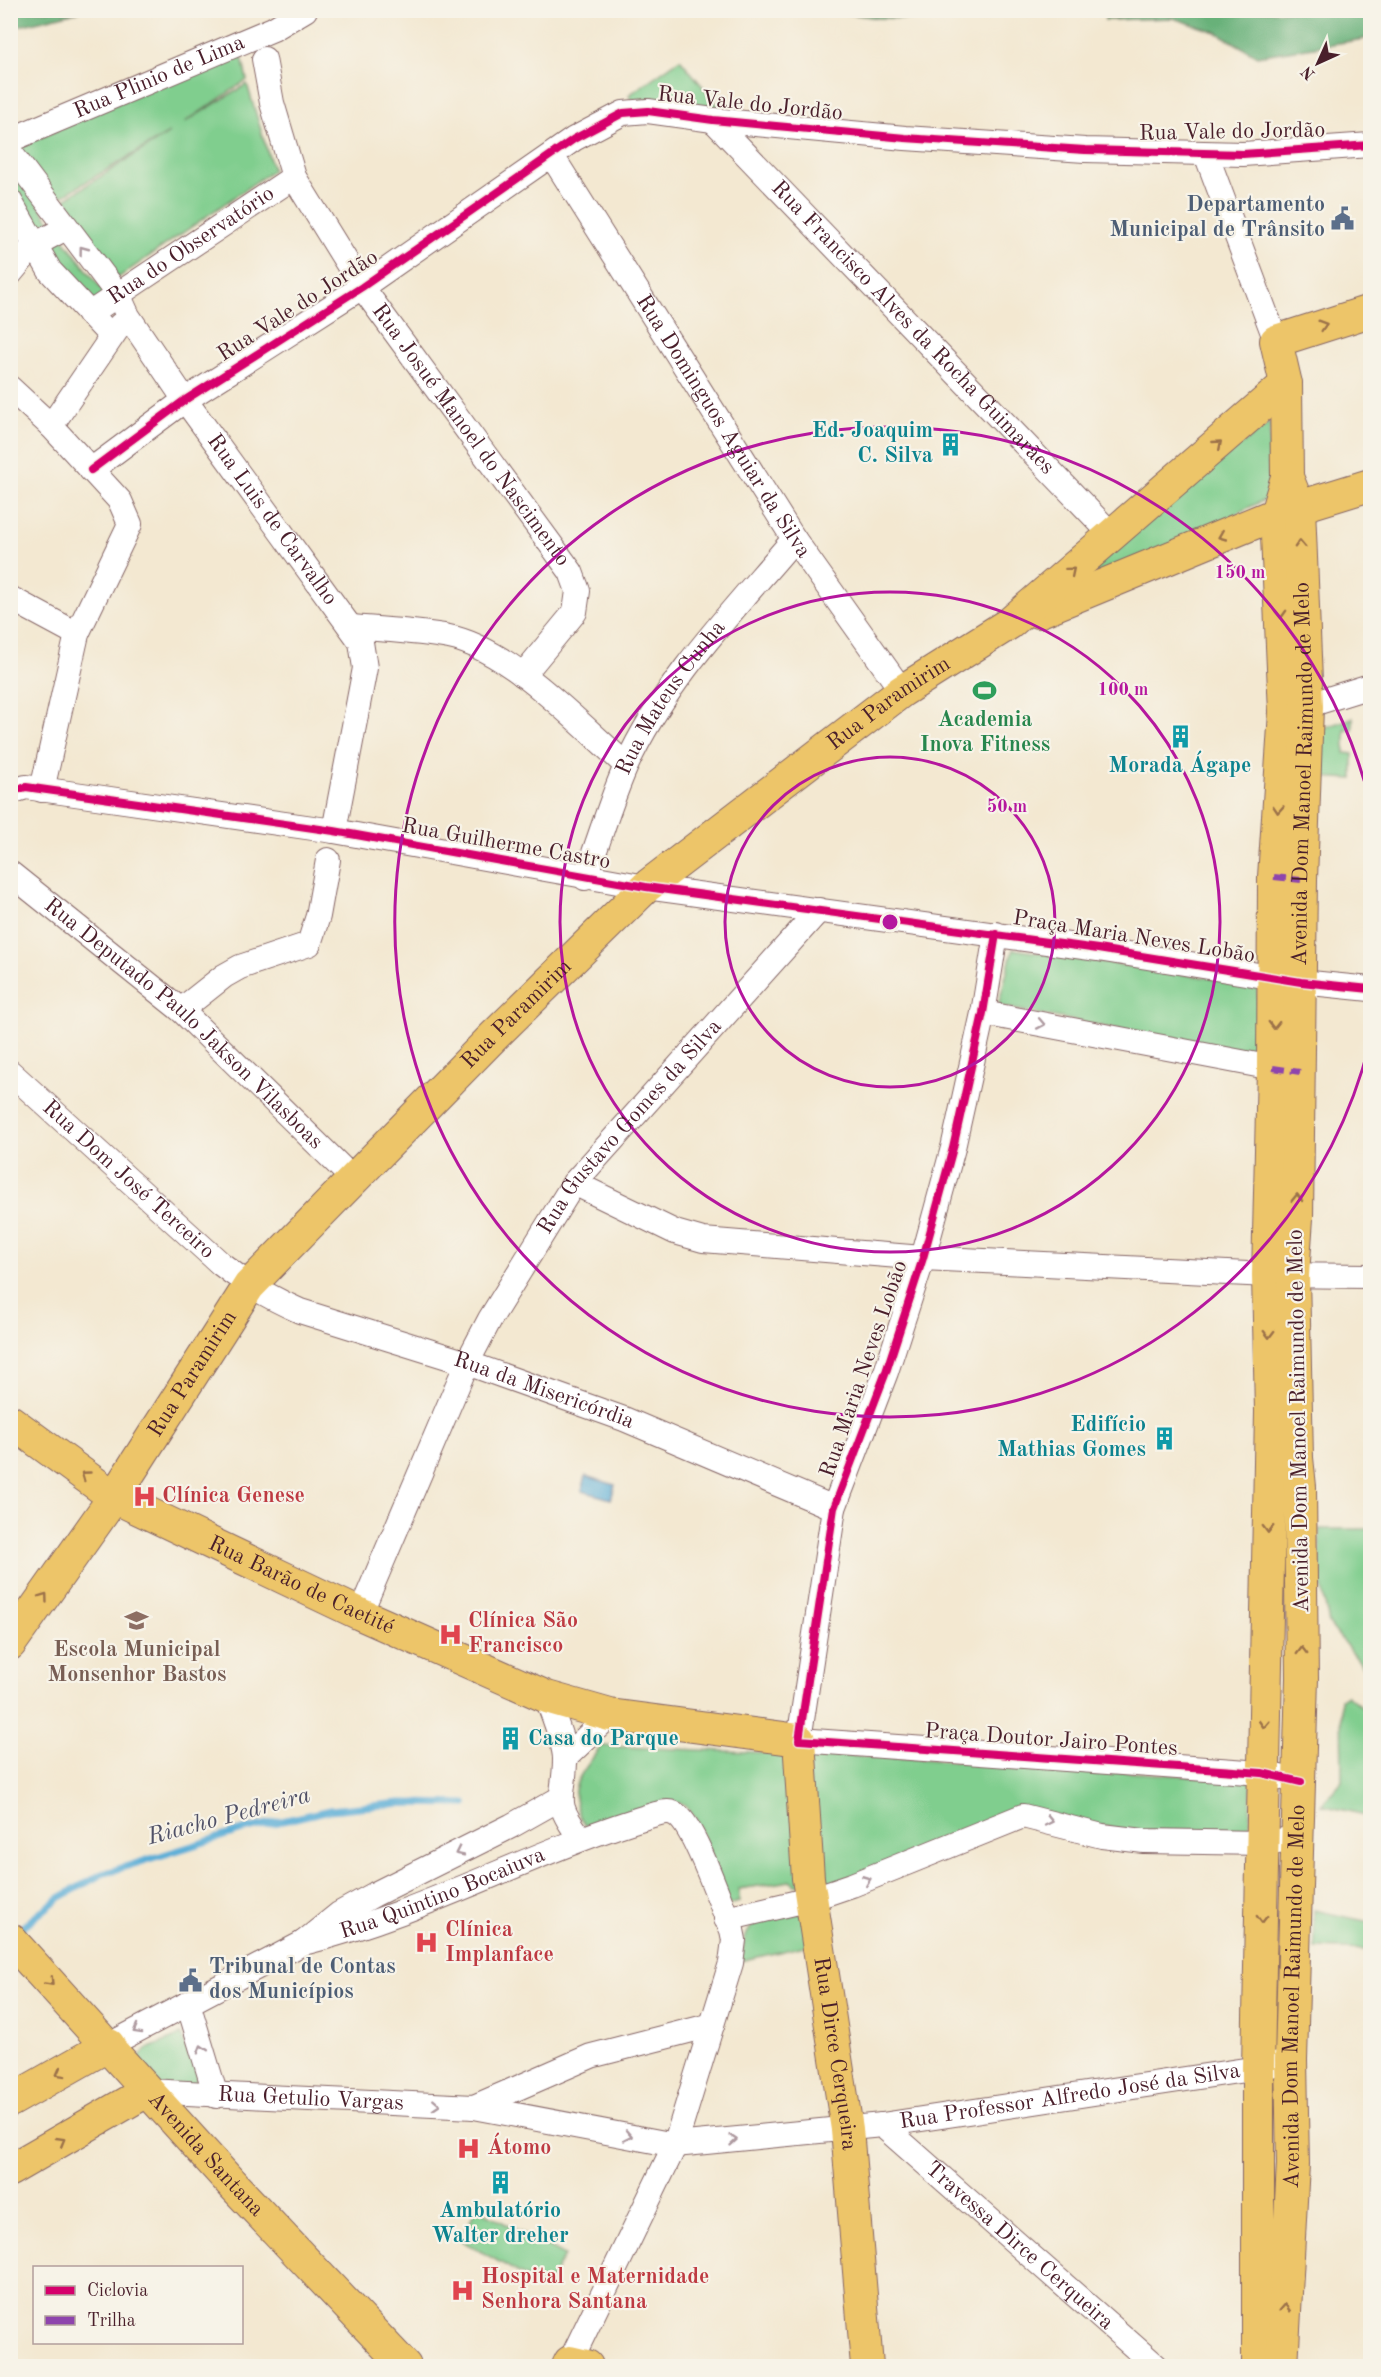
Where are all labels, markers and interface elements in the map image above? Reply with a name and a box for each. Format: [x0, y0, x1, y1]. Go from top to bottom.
street label: Rua Plinio de Lima [71, 31, 248, 123]
north arrow [1288, 33, 1348, 93]
text: N [1298, 62, 1319, 82]
street label: Rua Vale do Jordão [656, 83, 844, 125]
street label: Rua Vale do Jordão [1139, 119, 1325, 145]
street label: Rua Francisco Alves da Rocha Guimarães [767, 177, 1058, 479]
street label: Rua do Observatório [104, 182, 278, 309]
place label: Departamento Municipal de Trânsito [1110, 194, 1325, 241]
public building icon: Departamento Municipal de Trânsito [1330, 205, 1356, 231]
one-way arrow [80, 246, 91, 257]
street label: Rua Vale do Jordão [214, 246, 382, 366]
street label: Rua Dominguos Aguiar da Silva [632, 291, 815, 562]
street label: Rua Josué Manoel do Nascimento [367, 300, 574, 570]
one-way arrow [1317, 320, 1328, 333]
place label: Ed. Joaquim C. Silva [812, 420, 933, 467]
street label: Rua Luis de Carvalho [203, 430, 341, 609]
building icon: Ed. Joaquim C. Silva [938, 431, 964, 457]
one-way arrow [1211, 440, 1222, 451]
one-way arrow [1218, 529, 1229, 541]
one-way arrow [1294, 539, 1307, 548]
text: 150 m [1215, 564, 1265, 582]
one-way arrow [1064, 568, 1075, 579]
street label: Avenida Dom Manoel Raimundo de Melo [1289, 582, 1318, 966]
one-way arrow [1274, 610, 1287, 619]
street label: Rua Mateus Cunha [612, 616, 730, 778]
street label: Rua Paramirim [823, 653, 954, 755]
sports icon: Academia Inova Fitness [972, 678, 998, 704]
text: 100 m [1098, 681, 1148, 699]
place label: Academia Inova Fitness [920, 709, 1050, 756]
building icon: Morada Ágape [1167, 724, 1193, 750]
place label: Morada Ágape [1109, 750, 1251, 777]
text: 50 m [987, 798, 1027, 816]
one-way arrow [1272, 805, 1285, 814]
street label: Rua Guilherme Castro [400, 815, 612, 873]
street label: Rua Deputado Paulo Jakson Vilasboas [40, 894, 327, 1154]
street label: Praça Maria Neves Lobão [1011, 907, 1257, 967]
centre of rings [880, 912, 900, 932]
street label: Rua Paramirim [457, 955, 576, 1073]
street label: Rua Gustavo Gomes da Silva [534, 1015, 726, 1238]
one-way arrow [1036, 1017, 1046, 1030]
one-way arrow [1268, 1020, 1280, 1029]
street label: Rua Dom José Terceiro [38, 1096, 219, 1263]
one-way arrow [1291, 1194, 1303, 1203]
street label: Avenida Dom Manoel Raimundo de Melo [1285, 1229, 1313, 1613]
street label: Rua Maria Neves Lobão [816, 1258, 912, 1480]
street label: Rua Paramirim [144, 1307, 241, 1441]
one-way arrow [1263, 1329, 1275, 1338]
street label: Rua da Misericórdia [451, 1349, 638, 1433]
place label: Edifício Mathias Gomes [997, 1414, 1146, 1461]
building icon: Edifício Mathias Gomes [1151, 1425, 1177, 1451]
one-way arrow [80, 1472, 91, 1483]
hospital icon: Clínica Genese [131, 1483, 157, 1509]
place label: Clínica Genese [162, 1485, 305, 1507]
one-way arrow [1262, 1524, 1275, 1533]
street label: Rua Barão de Caetité [205, 1533, 397, 1639]
one-way arrow [37, 1592, 48, 1603]
school or university icon: Escola Municipal Monsenhor Bastos [124, 1608, 150, 1634]
place label: Clínica São Francisco [468, 1610, 578, 1657]
hospital icon: Clínica São Francisco [437, 1621, 463, 1647]
place label: Escola Municipal Monsenhor Bastos [48, 1639, 226, 1686]
one-way arrow [1296, 1647, 1308, 1656]
one-way arrow [1258, 1719, 1270, 1728]
street label: Praça Doutor Jairo Pontes [924, 1720, 1178, 1760]
building icon: Casa do Parque [497, 1726, 523, 1752]
place label: Casa do Parque [528, 1728, 679, 1750]
water label: Riacho Pedreira [144, 1784, 313, 1851]
street label: Avenida Dom Manoel Raimundo de Melo [1280, 1804, 1309, 2189]
one-way arrow [1043, 1814, 1053, 1827]
street label: Rua Quintino Bocaiuva [337, 1844, 548, 1943]
one-way arrow [454, 1845, 465, 1856]
one-way arrow [861, 1874, 871, 1887]
one-way arrow [1256, 1914, 1268, 1923]
place label: Clínica Implanface [445, 1919, 554, 1966]
hospital icon: Clínica Implanface [414, 1930, 440, 1956]
street label: Rua Dirce Cerqueira [809, 1955, 860, 2151]
place label: Tribunal de Contas dos Municípios [209, 1956, 396, 2003]
public building icon: Tribunal de Contas dos Municípios [178, 1967, 204, 1993]
one-way arrow [43, 1975, 54, 1986]
one-way arrow [132, 2023, 143, 2034]
one-way arrow [197, 2044, 209, 2055]
street label: Rua Professor Alfredo José da Silva [898, 2060, 1242, 2133]
one-way arrow [56, 2066, 66, 2077]
street label: Rua Getulio Vargas [217, 2083, 404, 2115]
street label: Avenida Santana [144, 2088, 268, 2221]
one-way arrow [432, 2098, 441, 2111]
one-way arrow [623, 2129, 633, 2142]
place label: Átomo [487, 2132, 551, 2159]
one-way arrow [729, 2134, 738, 2147]
hospital icon: Átomo [456, 2135, 482, 2161]
one-way arrow [55, 2137, 66, 2148]
street label: Travessa Dirce Cerqueira [921, 2158, 1118, 2334]
building icon: Ambulatório Walter dreher [487, 2169, 513, 2195]
place label: Ambulatório Walter dreher [431, 2200, 569, 2247]
legend [33, 2266, 243, 2344]
place label: Hospital e Maternidade Senhora Santana [481, 2266, 710, 2313]
hospital icon: Hospital e Maternidade Senhora Santana [450, 2277, 476, 2303]
text: Ciclovia [87, 2282, 148, 2300]
one-way arrow [1279, 2304, 1292, 2313]
text: Trilha [87, 2312, 136, 2330]

